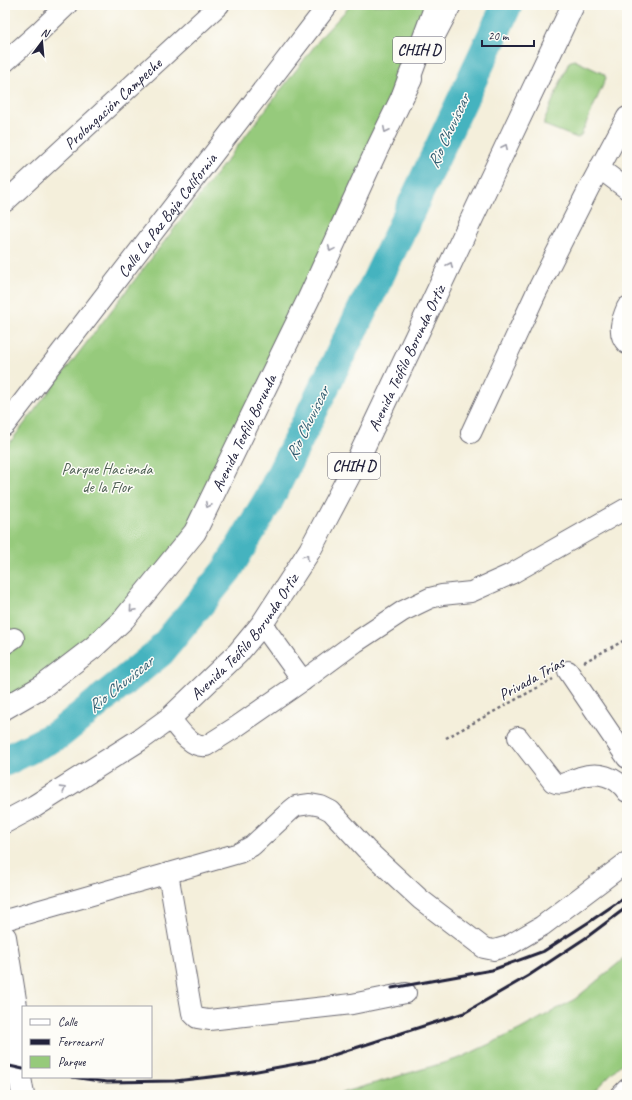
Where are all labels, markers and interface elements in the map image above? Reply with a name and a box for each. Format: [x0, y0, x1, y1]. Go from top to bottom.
north arrow [22, 22, 62, 62]
scale bar [482, 22, 534, 48]
text: N [40, 25, 52, 41]
text: 20 m [488, 28, 510, 44]
road number: CHIH D [393, 37, 445, 63]
street label: Prolongación Campeche [60, 53, 167, 154]
water label: Rio Chuviscar [422, 89, 476, 171]
one-way arrow [383, 126, 391, 134]
one-way arrow [500, 144, 508, 151]
street label: Calle La Paz Baja California [113, 148, 222, 281]
one-way arrow [328, 244, 336, 252]
one-way arrow [445, 261, 453, 269]
street label: Avenida Teófilo Borunda Ortiz [364, 280, 451, 434]
street label: Avenida Teofilo Borunda [207, 370, 282, 495]
water label: Rio Chuviscar [281, 381, 335, 463]
road number: CHIH D [328, 453, 380, 479]
park label: Parque Hacienda de la Flor [61, 459, 154, 497]
one-way arrow [206, 500, 213, 508]
one-way arrow [301, 554, 308, 561]
street label: Avenida Teófilo Borunda Ortiz [186, 568, 304, 704]
one-way arrow [130, 605, 137, 612]
water label: Rio Chuviscar [83, 650, 160, 717]
street label: Privada Trías [495, 652, 569, 705]
one-way arrow [59, 786, 66, 793]
legend [22, 1006, 152, 1078]
text: Calle [58, 1014, 78, 1030]
text: Ferrocarril [58, 1034, 104, 1050]
text: Parque [58, 1054, 87, 1070]

